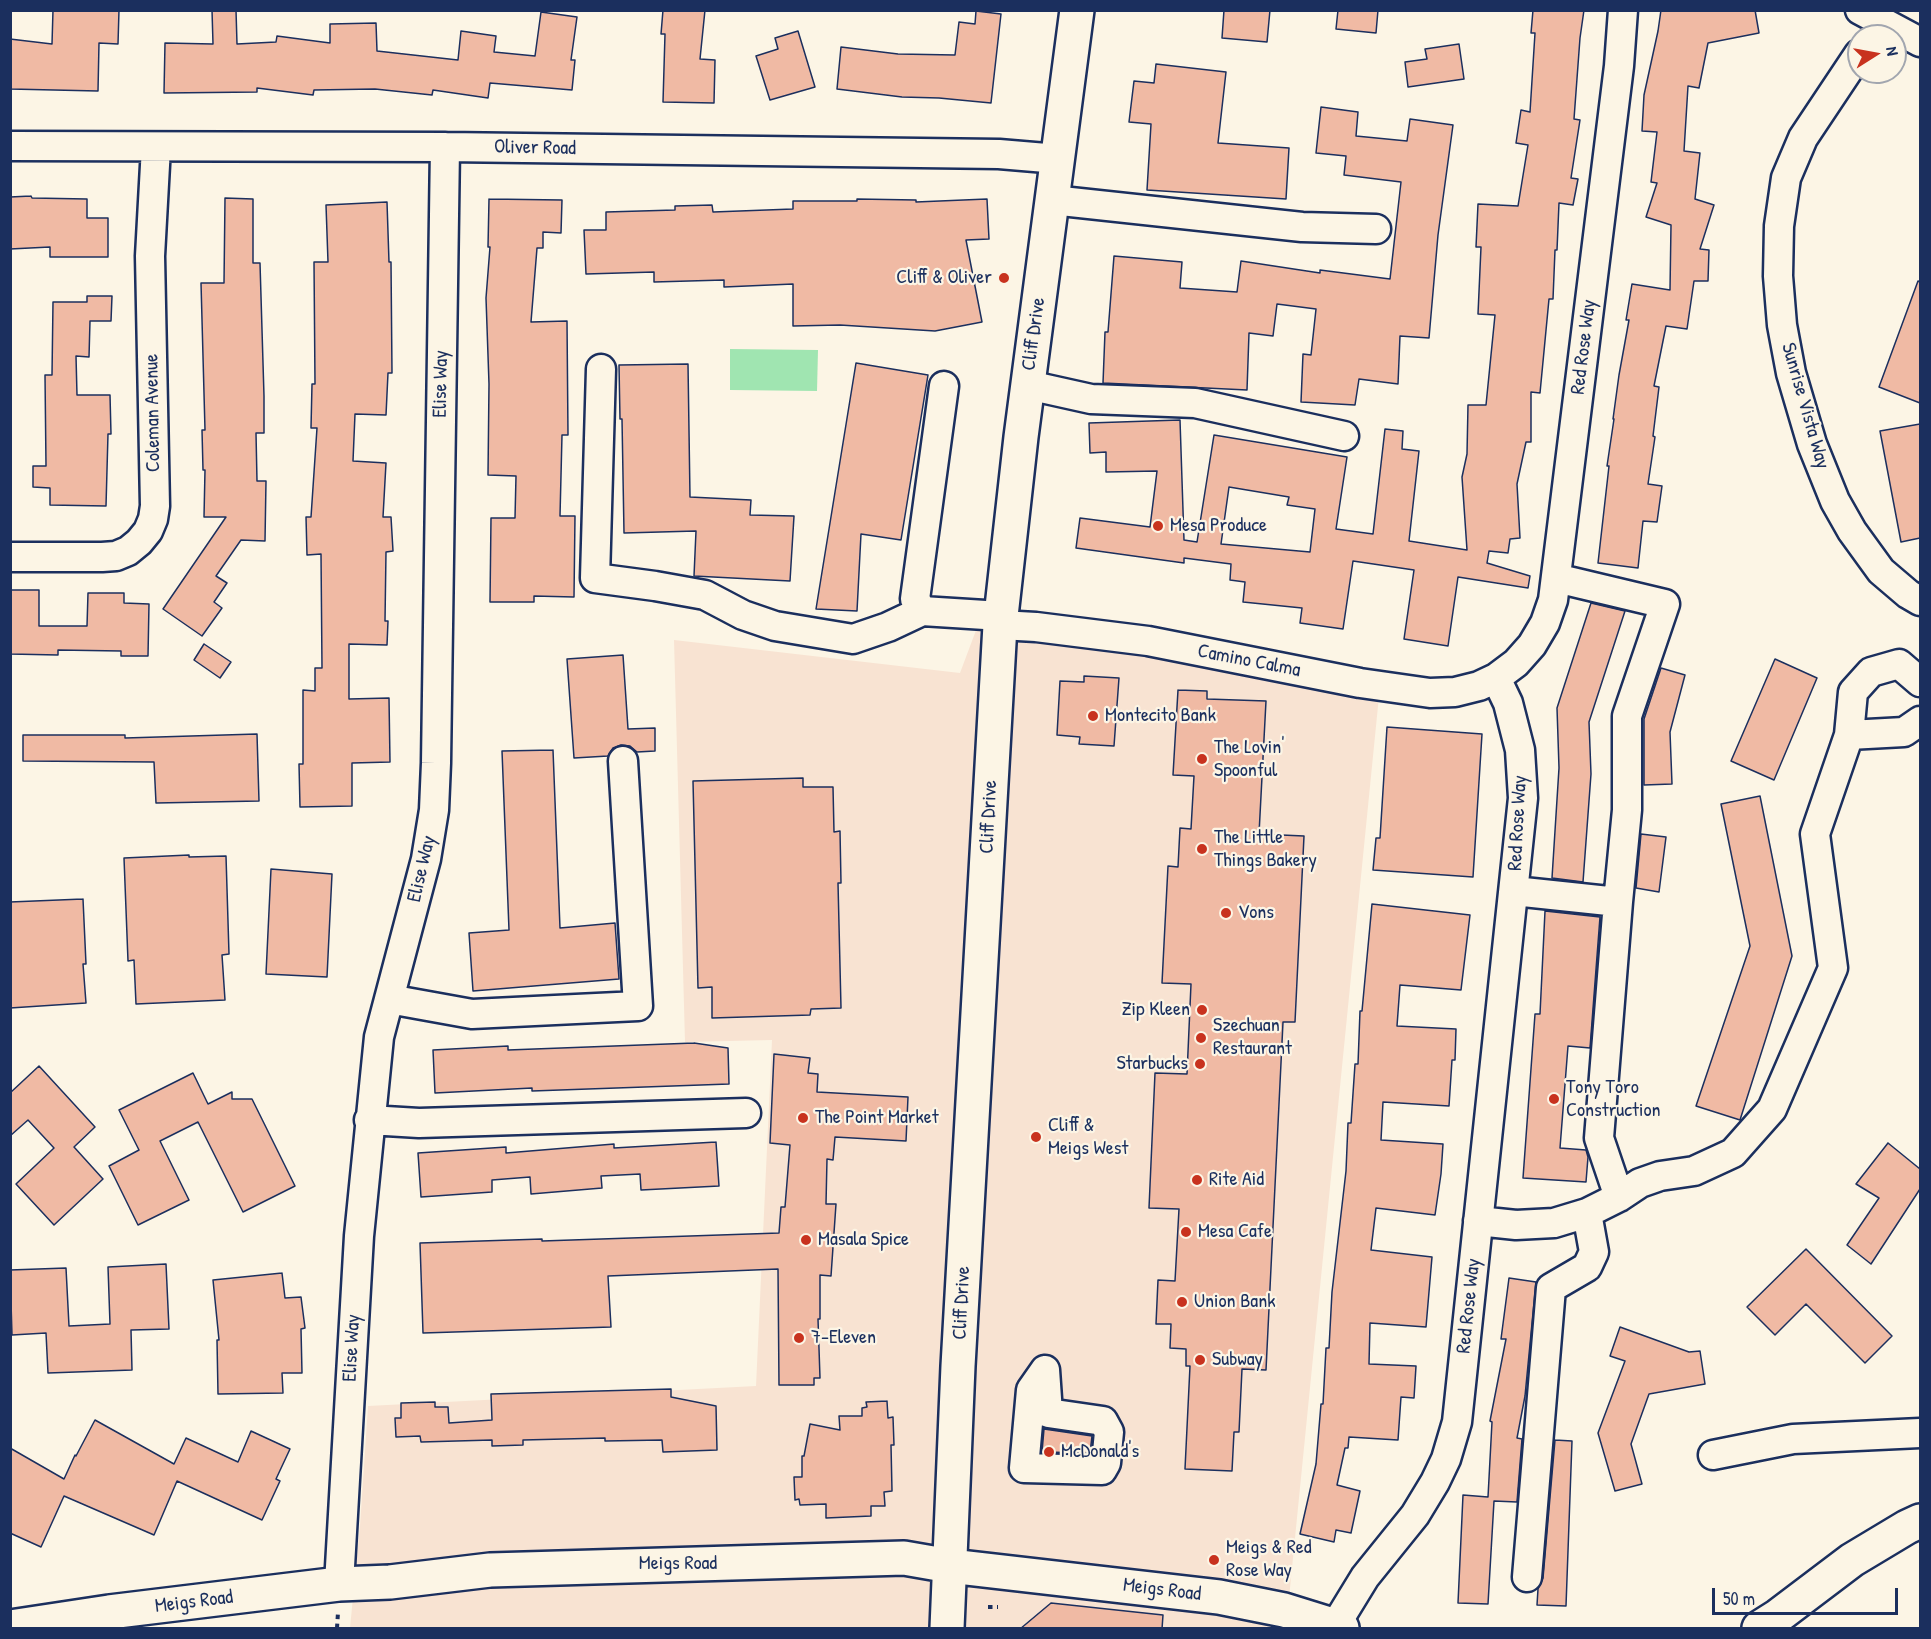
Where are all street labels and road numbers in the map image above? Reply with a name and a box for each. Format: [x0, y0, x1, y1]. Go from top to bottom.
street label: Oliver Road [494, 135, 576, 161]
street label: Cliff Drive [1017, 296, 1051, 372]
street label: Red Rose Way [1566, 298, 1602, 396]
street label: Sunrise Vista Way [1776, 340, 1834, 472]
street label: Elise Way [428, 350, 454, 418]
street label: Coleman Avenue [140, 354, 166, 472]
street label: Camino Calma [1196, 639, 1302, 683]
street label: Red Rose Way [1504, 775, 1532, 871]
street label: Cliff Drive [975, 780, 1003, 854]
street label: Elise Way [403, 833, 441, 905]
street label: Red Rose Way [1452, 1257, 1486, 1355]
street label: Cliff Drive [948, 1266, 976, 1340]
street label: Elise Way [338, 1314, 366, 1382]
street label: Meigs Road [639, 1552, 717, 1576]
street label: Meigs Road [1122, 1573, 1202, 1607]
street label: Meigs Road [154, 1585, 234, 1619]

